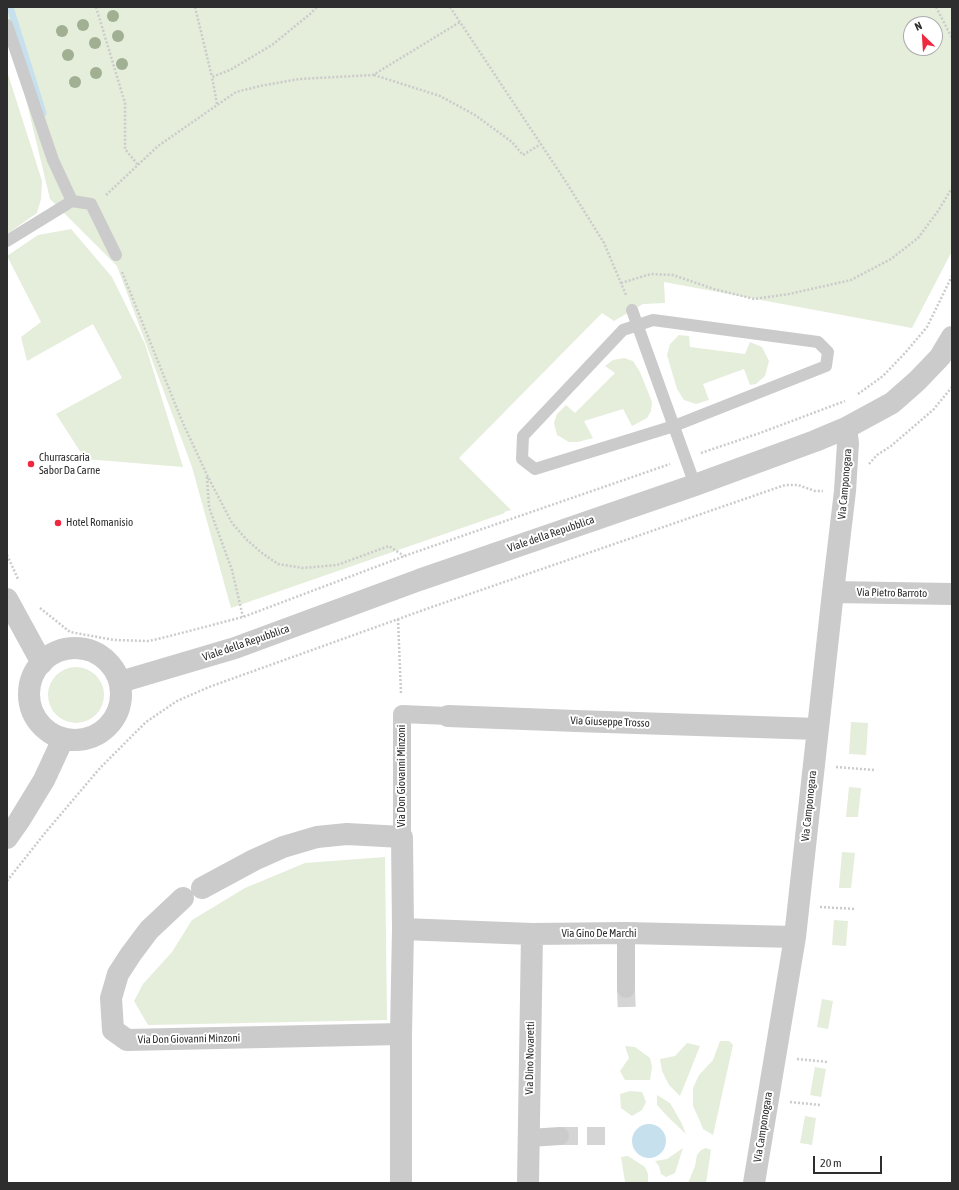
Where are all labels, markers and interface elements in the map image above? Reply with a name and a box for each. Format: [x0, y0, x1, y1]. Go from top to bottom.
north arrow [903, 16, 943, 56]
text: N [913, 19, 924, 33]
street label: Via Camponogara [835, 448, 855, 520]
place label: Churrascaria Sabor Da Carne [39, 451, 100, 477]
marker: Churrascaria Sabor Da Carne [26, 459, 36, 469]
street label: Viale della Repubblica [506, 513, 596, 555]
place label: Hotel Romanisio [66, 516, 133, 530]
marker: Hotel Romanisio [53, 518, 63, 528]
street label: Via Pietro Barroto [857, 586, 927, 600]
street label: Viale della Repubblica [201, 622, 291, 664]
street label: Via Giuseppe Trosso [570, 714, 650, 730]
street label: Via Don Giovanni Minzoni [395, 725, 409, 827]
street label: Via Camponogara [799, 770, 819, 842]
street label: Via Gino De Marchi [561, 927, 637, 941]
street label: Via Dino Novaretti [523, 1021, 537, 1095]
street label: Via Don Giovanni Minzoni [138, 1032, 240, 1046]
street label: Via Camponogara [751, 1091, 775, 1163]
scale bar [815, 1148, 884, 1174]
text: 20 m [820, 1156, 842, 1170]

